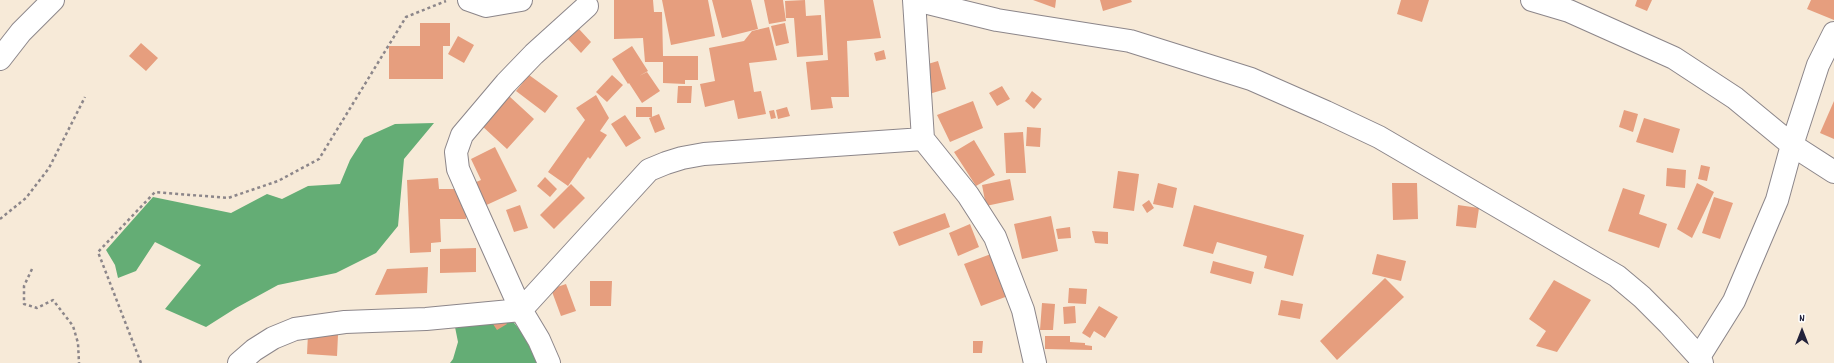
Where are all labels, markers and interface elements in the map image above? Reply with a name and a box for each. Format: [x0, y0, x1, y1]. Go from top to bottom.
north arrow [1782, 311, 1822, 351]
text: N [1799, 311, 1805, 327]

